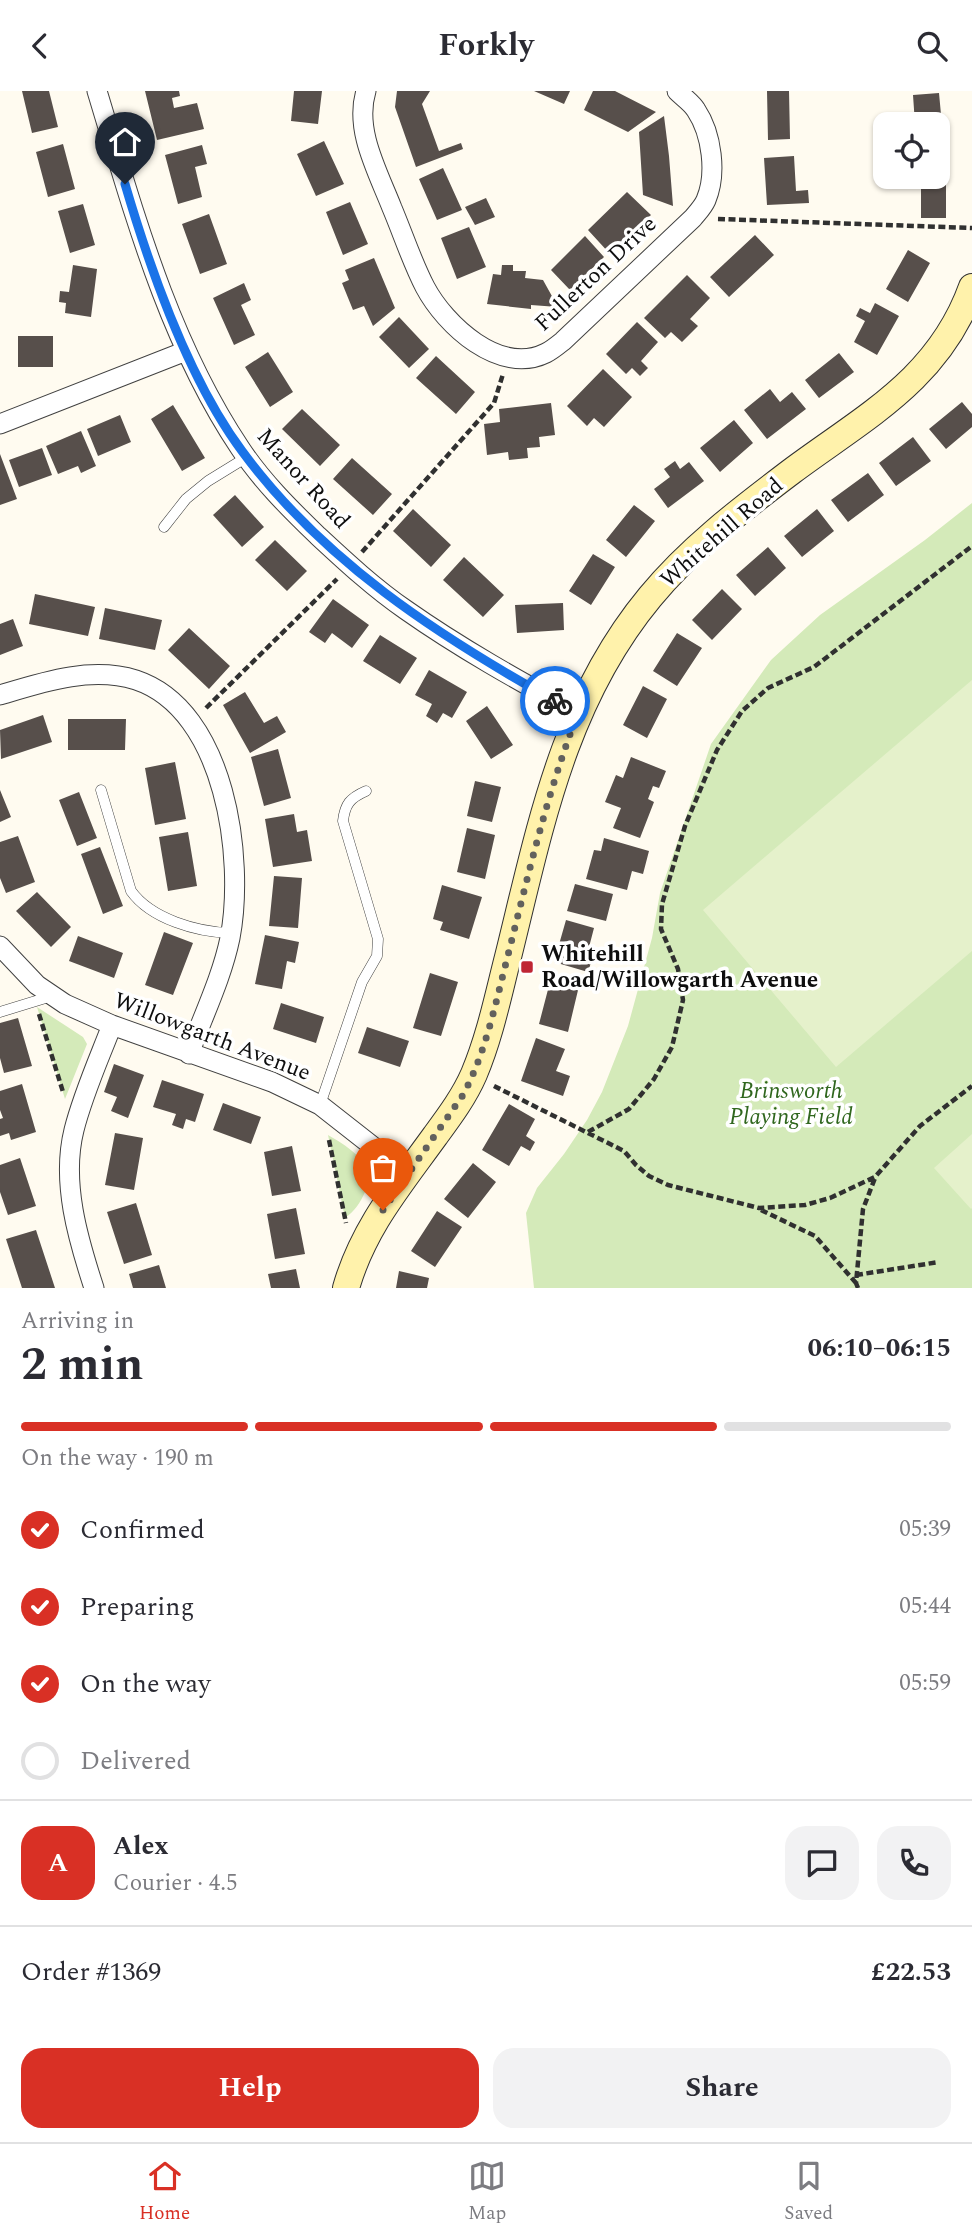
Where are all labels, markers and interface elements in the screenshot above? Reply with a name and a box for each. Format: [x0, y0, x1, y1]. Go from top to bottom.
text: Forkly [438, 21, 534, 70]
icon: back [21, 27, 59, 65]
icon: search [913, 27, 951, 65]
pin [95, 112, 155, 184]
map controls [873, 112, 950, 189]
button: locate [873, 112, 950, 189]
icon: home [106, 123, 144, 161]
street label: Fullerton Drive [527, 208, 665, 340]
street label: Manor Road [248, 421, 358, 538]
street label: Whitehill Road [652, 469, 792, 597]
courier [520, 666, 590, 736]
icon: bike [536, 682, 574, 720]
place label: Whitehill Road/Willowgarth Avenue [541, 937, 818, 998]
marker: Whitehill Road/Willowgarth Avenue [519, 959, 535, 975]
street label: Willowgarth Avenue [108, 983, 316, 1091]
park label: Brinsworth Playing Field [729, 1074, 853, 1135]
pin [353, 1138, 413, 1210]
icon: bag [364, 1149, 402, 1187]
text: Arriving in [21, 1304, 134, 1339]
text: 06:10–06:15 [807, 1328, 951, 1368]
text: 2 min [21, 1330, 143, 1400]
text: On the way · 190 m [21, 1441, 214, 1476]
text: Confirmed [80, 1510, 205, 1550]
icon: check [21, 1511, 59, 1549]
text: 05:39 [899, 1512, 951, 1547]
text: Preparing [80, 1587, 194, 1627]
icon: check [21, 1588, 59, 1626]
text: 05:44 [899, 1589, 951, 1624]
text: On the way [80, 1664, 211, 1704]
icon: check [21, 1665, 59, 1703]
text: 05:59 [899, 1666, 951, 1701]
text: Delivered [80, 1741, 191, 1781]
text: Alex [113, 1826, 168, 1866]
button: chat [785, 1826, 859, 1900]
button: phone [877, 1826, 951, 1900]
text: A [48, 1843, 68, 1883]
text: Courier · 4.5 [113, 1866, 238, 1901]
text: Order #1369 [21, 1952, 161, 1992]
text: £22.53 [871, 1952, 951, 1992]
button: Help [21, 2048, 479, 2128]
button: Share [493, 2048, 951, 2128]
tab: Home [139, 2157, 190, 2228]
tab: Map [468, 2157, 506, 2228]
tab: Saved [784, 2157, 833, 2228]

